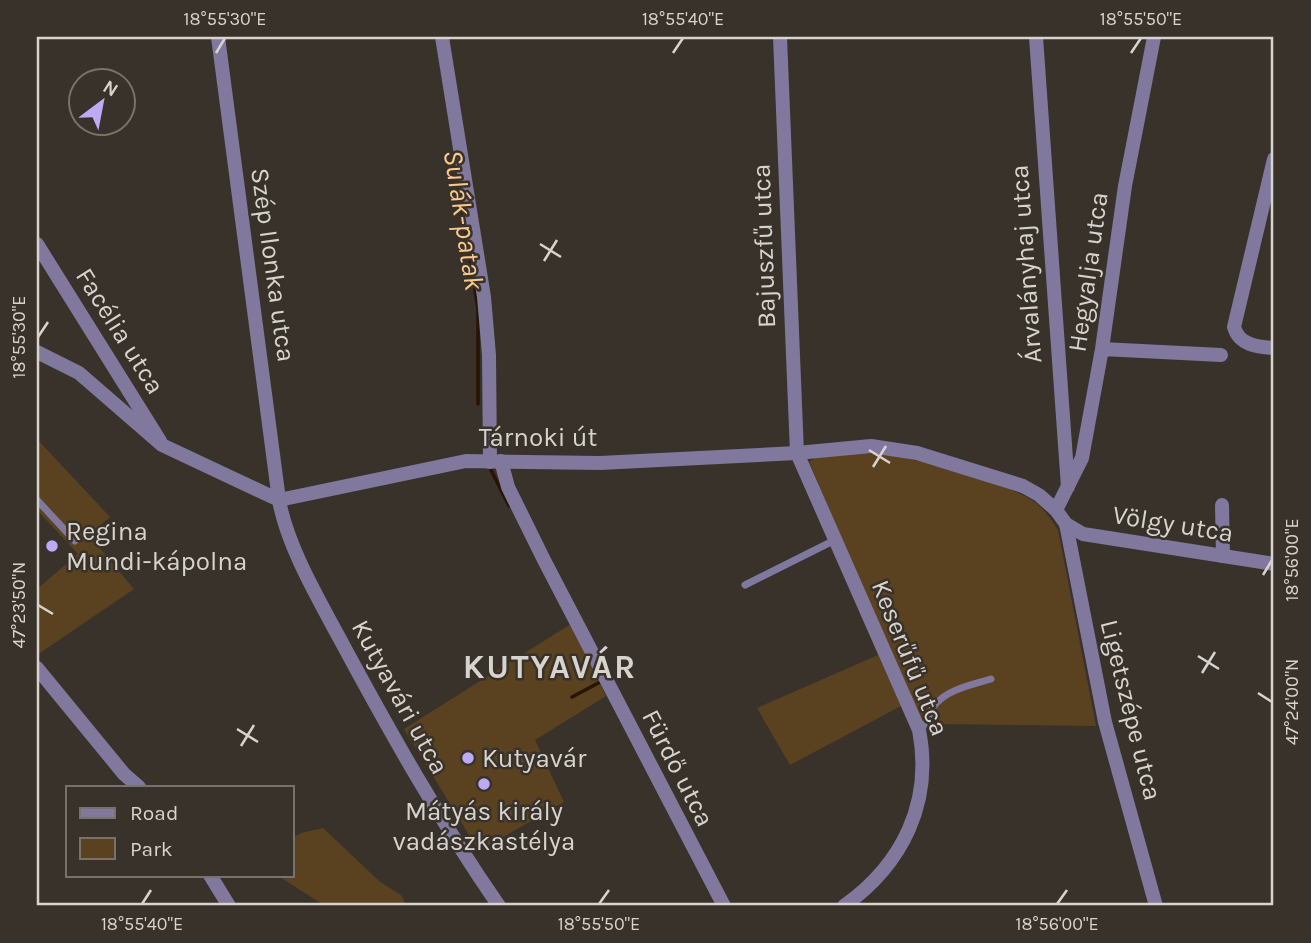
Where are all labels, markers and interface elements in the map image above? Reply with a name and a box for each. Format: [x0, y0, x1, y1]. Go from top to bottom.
text: 18°55'30"E [184, 8, 266, 30]
text: 18°55'40"E [642, 8, 724, 30]
text: 18°55'50"E [1100, 8, 1182, 30]
north arrow [66, 66, 136, 136]
text: N [99, 75, 122, 101]
water label: Sulák-patak [437, 148, 491, 293]
street label: Bajuszfű utca [746, 163, 782, 329]
street label: Árvalányhaj utca [1003, 164, 1048, 364]
street label: Szép Ilonka utca [244, 166, 302, 364]
street label: Hegyalja utca [1061, 190, 1115, 354]
street label: Facélia utca [69, 262, 171, 400]
text: 18°55'30"E [8, 296, 30, 378]
street label: Tárnoki út [479, 422, 597, 453]
street label: Völgy utca [1110, 499, 1236, 549]
place label: Regina Mundi-kápolna [66, 516, 247, 577]
text: 18°56'00"E [1281, 518, 1303, 602]
marker: Regina Mundi-kápolna [44, 538, 60, 554]
text: 47°23'50"N [8, 562, 30, 648]
street label: Keserűfű utca [865, 576, 955, 740]
street label: Kutyavári utca [345, 614, 455, 780]
street label: Ligetszépe utca [1094, 616, 1168, 804]
district label: KUTYAVÁR [463, 645, 637, 686]
text: 47°24'00"N [1281, 659, 1303, 745]
street label: Fürdő utca [635, 704, 721, 832]
place label: Kutyavár [482, 743, 587, 774]
marker: Kutyavár [460, 750, 476, 766]
marker: Mátyás király vadászkastélya [476, 776, 492, 792]
legend [66, 786, 294, 876]
place label: Mátyás király vadászkastélya [393, 796, 575, 857]
text: Road [130, 801, 178, 825]
text: Park [130, 837, 173, 861]
text: 18°55'40"E [101, 913, 183, 935]
text: 18°55'50"E [558, 913, 640, 935]
text: 18°56'00"E [1015, 913, 1099, 935]

